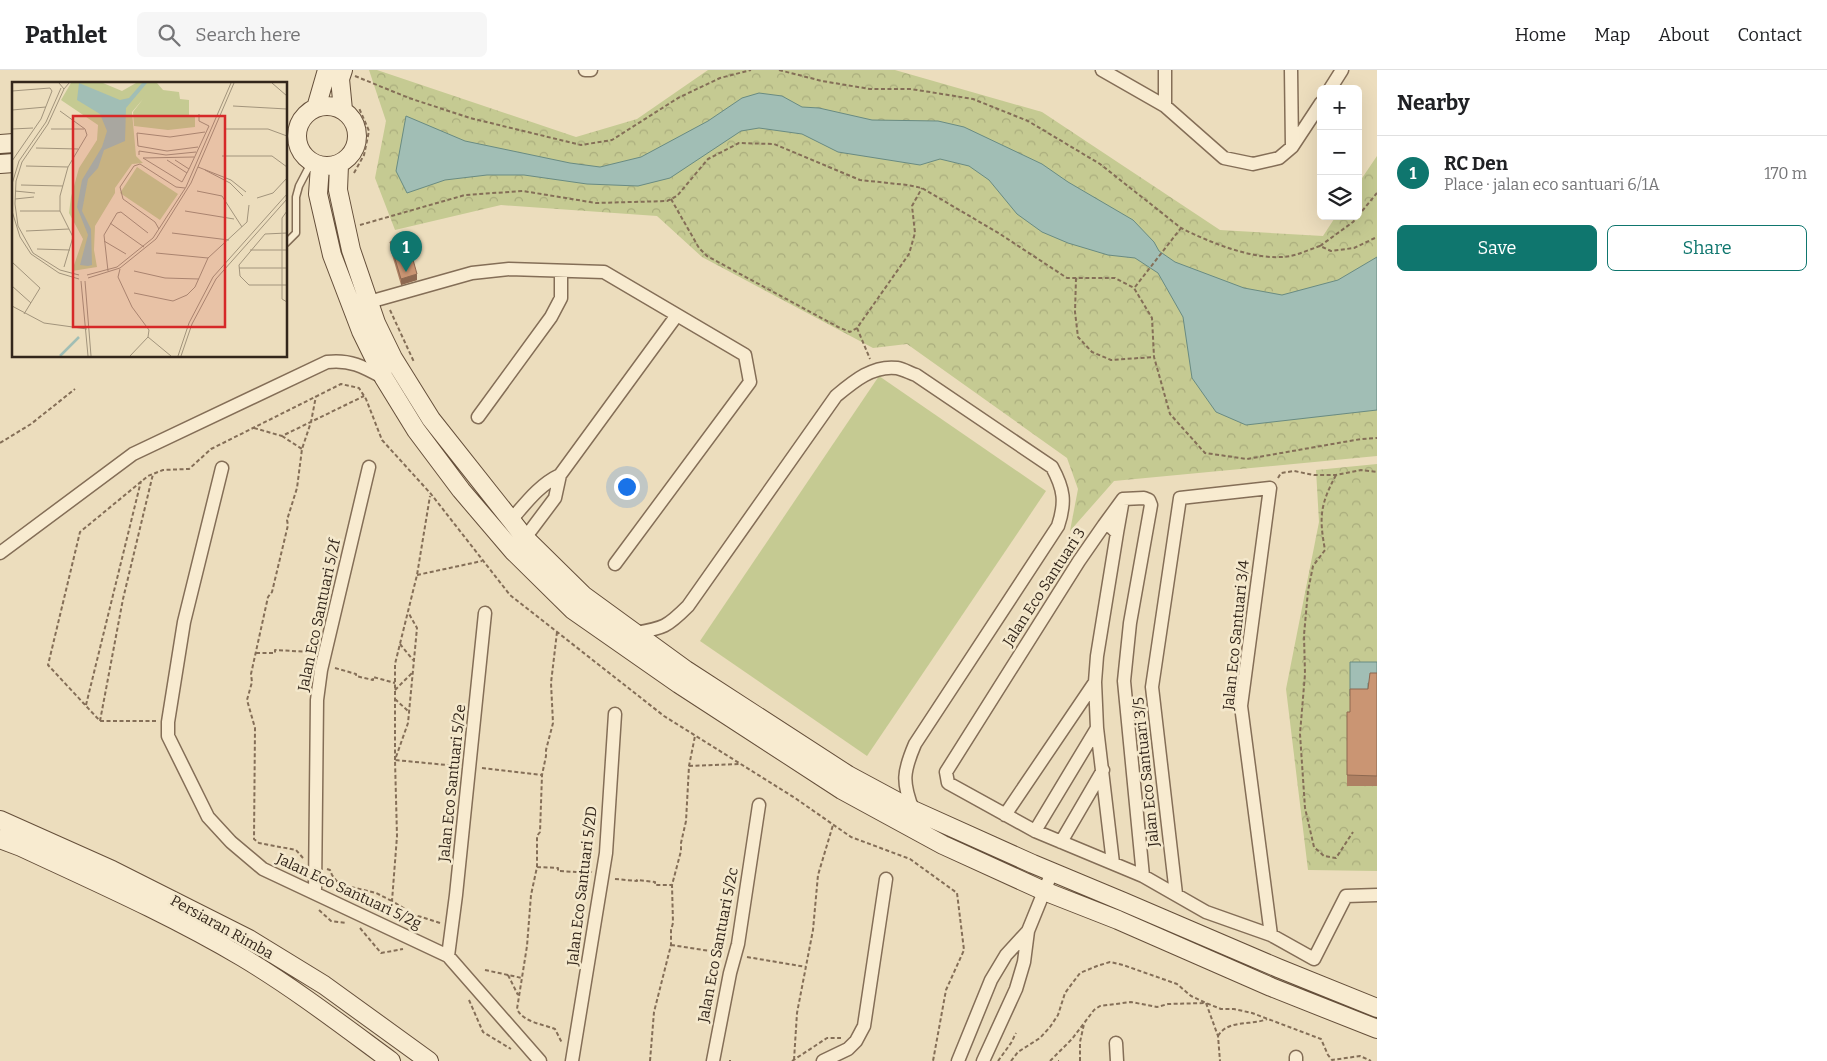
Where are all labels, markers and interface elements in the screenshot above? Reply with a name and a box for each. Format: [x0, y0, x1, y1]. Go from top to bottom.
search box [137, 12, 487, 57]
text: Pathlet [25, 21, 107, 49]
icon: search [155, 21, 183, 49]
text: Search here [195, 23, 301, 46]
text: Home [1515, 24, 1566, 46]
text: Map [1594, 24, 1630, 46]
text: About [1658, 24, 1709, 46]
text: Contact [1737, 24, 1802, 46]
inset map [12, 82, 288, 358]
map controls [1317, 85, 1362, 220]
button: + [1317, 85, 1362, 130]
text: Nearby [1397, 90, 1470, 116]
button: − [1317, 130, 1362, 175]
text: RC Den [1444, 152, 1508, 175]
text: 1 [1410, 164, 1416, 183]
text: 170 m [1764, 164, 1807, 183]
button: layers [1317, 175, 1362, 220]
text: Place · jalan eco santuari 6/1A [1444, 175, 1660, 194]
button: Save [1397, 225, 1597, 271]
button: Share [1607, 225, 1807, 271]
pin: 1 [390, 231, 422, 272]
your location [614, 474, 640, 500]
street label: Jalan Eco Santuari 3 [998, 524, 1089, 650]
street label: Jalan Eco Santuari 5/2f [294, 536, 344, 694]
street label: Jalan Eco Santuari 3/4 [1219, 559, 1253, 712]
street label: Jalan Eco Santuari 3/5 [1129, 696, 1163, 849]
street label: Jalan Eco Santuari 5/2e [435, 703, 469, 864]
street label: Jalan Eco Santuari 5/2D [563, 805, 601, 968]
street label: Jalan Eco Santuari 5/2g [273, 849, 425, 933]
street label: Jalan Eco Santuari 5/2c [694, 866, 742, 1025]
street label: Persiaran Rimba [167, 891, 277, 963]

